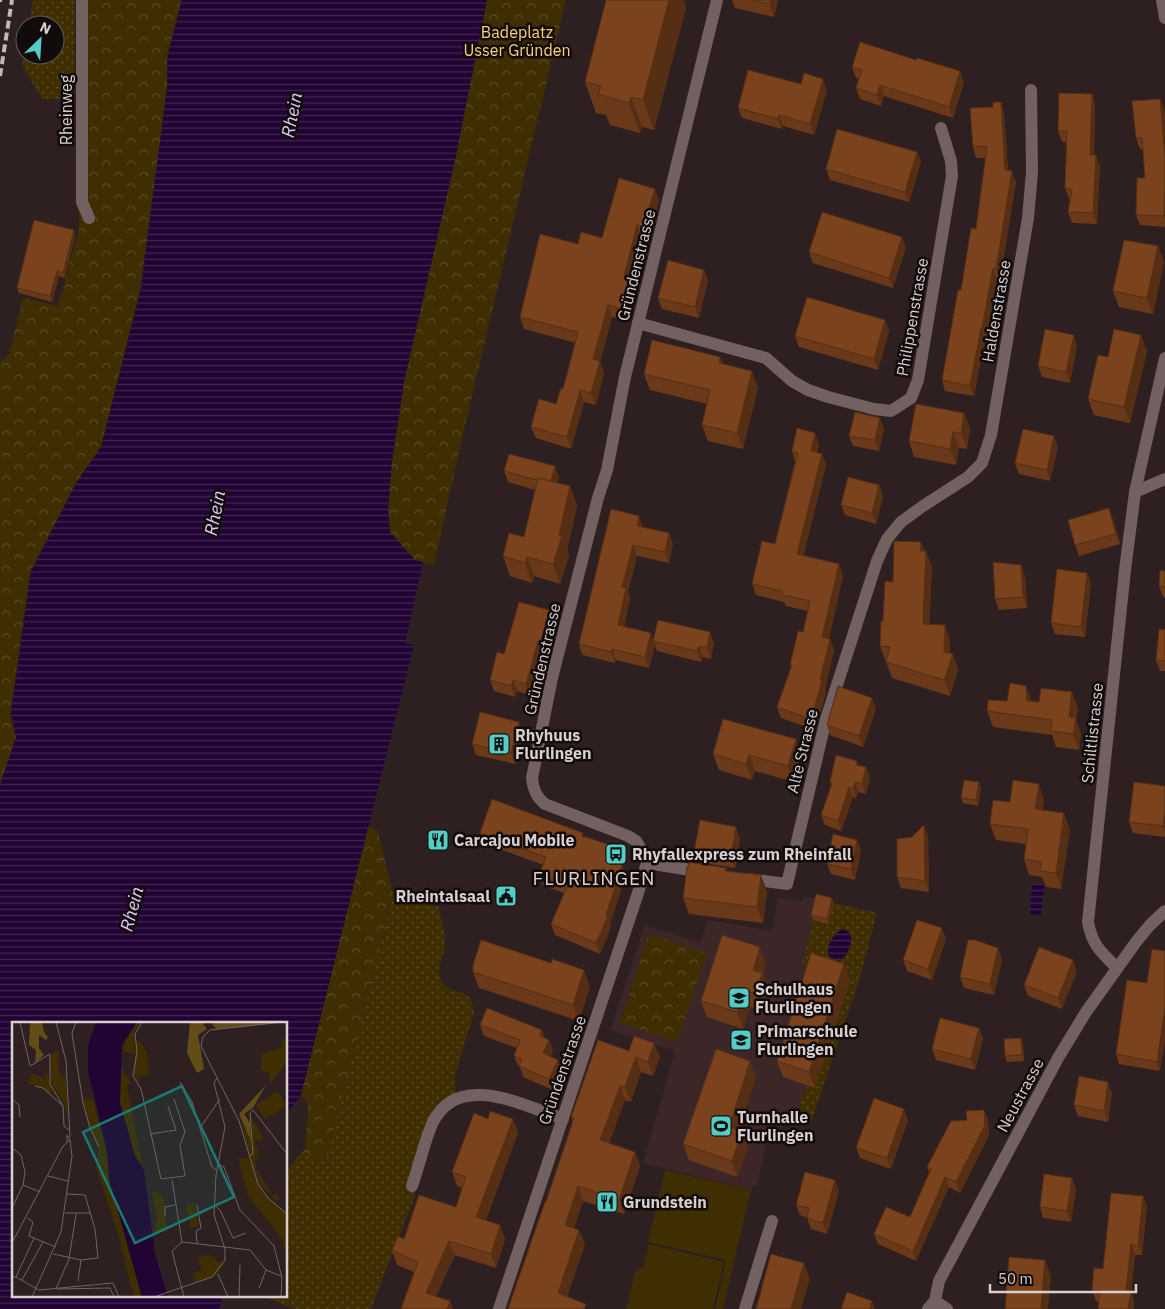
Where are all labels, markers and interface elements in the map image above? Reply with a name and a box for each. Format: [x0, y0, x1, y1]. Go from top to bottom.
north arrow [15, 15, 65, 65]
text: N [37, 18, 54, 39]
park label: Badeplatz Usser Gründen [463, 22, 571, 60]
street label: Rheinweg [56, 74, 76, 145]
water label: Rhein [276, 90, 307, 139]
street label: Gründenstrasse [612, 207, 660, 323]
street label: Philippenstrasse [892, 256, 932, 378]
street label: Haldenstrasse [977, 258, 1015, 364]
water label: Rhein [199, 488, 230, 537]
street label: Gründenstrasse [519, 601, 565, 717]
street label: Schiltlistrasse [1077, 682, 1107, 784]
street label: Alte Strasse [782, 707, 822, 795]
place label: Rhyhuus Flurlingen [515, 725, 591, 763]
building icon: Rhyhuus Flurlingen [487, 732, 511, 756]
restaurant icon: Carcajou Mobile [426, 828, 450, 852]
place label: Carcajou Mobile [454, 830, 574, 850]
bus stop icon: Rhyfallexpress zum Rheinfall [604, 842, 628, 866]
place label: Rhyfallexpress zum Rheinfall [632, 844, 852, 864]
district label: FLURLINGEN [533, 866, 655, 890]
water label: Rhein [115, 884, 149, 934]
public building icon: Rheintalsaal [494, 884, 518, 908]
place label: Rheintalsaal [395, 886, 490, 906]
place label: Schulhaus Flurlingen [755, 979, 833, 1017]
school or university icon: Schulhaus Flurlingen [727, 986, 751, 1010]
street label: Gründenstrasse [534, 1013, 590, 1127]
place label: Primarschule Flurlingen [757, 1021, 858, 1059]
inset map [12, 1022, 288, 1296]
school or university icon: Primarschule Flurlingen [729, 1028, 753, 1052]
street label: Neustrasse [992, 1054, 1048, 1136]
place label: Turnhalle Flurlingen [737, 1107, 813, 1145]
sports icon: Turnhalle Flurlingen [709, 1114, 733, 1138]
restaurant icon: Grundstein [595, 1190, 619, 1214]
place label: Grundstein [623, 1192, 707, 1212]
scale bar [990, 1262, 1136, 1294]
text: 50 m [998, 1269, 1033, 1288]

